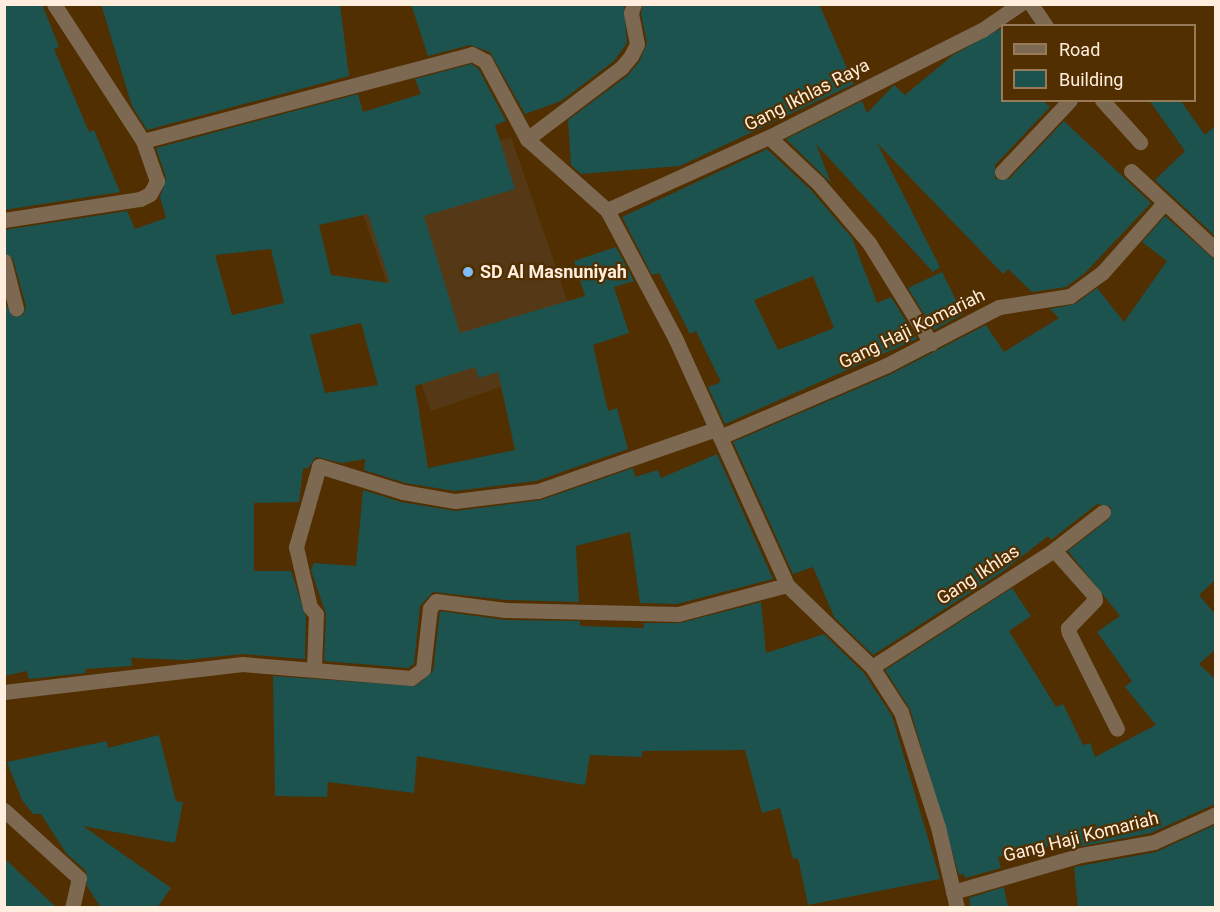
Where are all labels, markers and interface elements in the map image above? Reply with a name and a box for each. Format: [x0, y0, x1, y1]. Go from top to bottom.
legend [1001, 24, 1196, 102]
text: Road [1059, 39, 1100, 60]
street label: Gang Ikhlas Raya [741, 54, 873, 136]
text: Building [1059, 69, 1123, 90]
place label: SD Al Masnuniyah [480, 261, 627, 283]
marker: SD Al Masnuniyah [461, 265, 475, 279]
street label: Gang Haji Komariah [836, 284, 988, 374]
street label: Gang Ikhlas [933, 540, 1023, 610]
street label: Gang Haji Komariah [1001, 807, 1161, 867]

